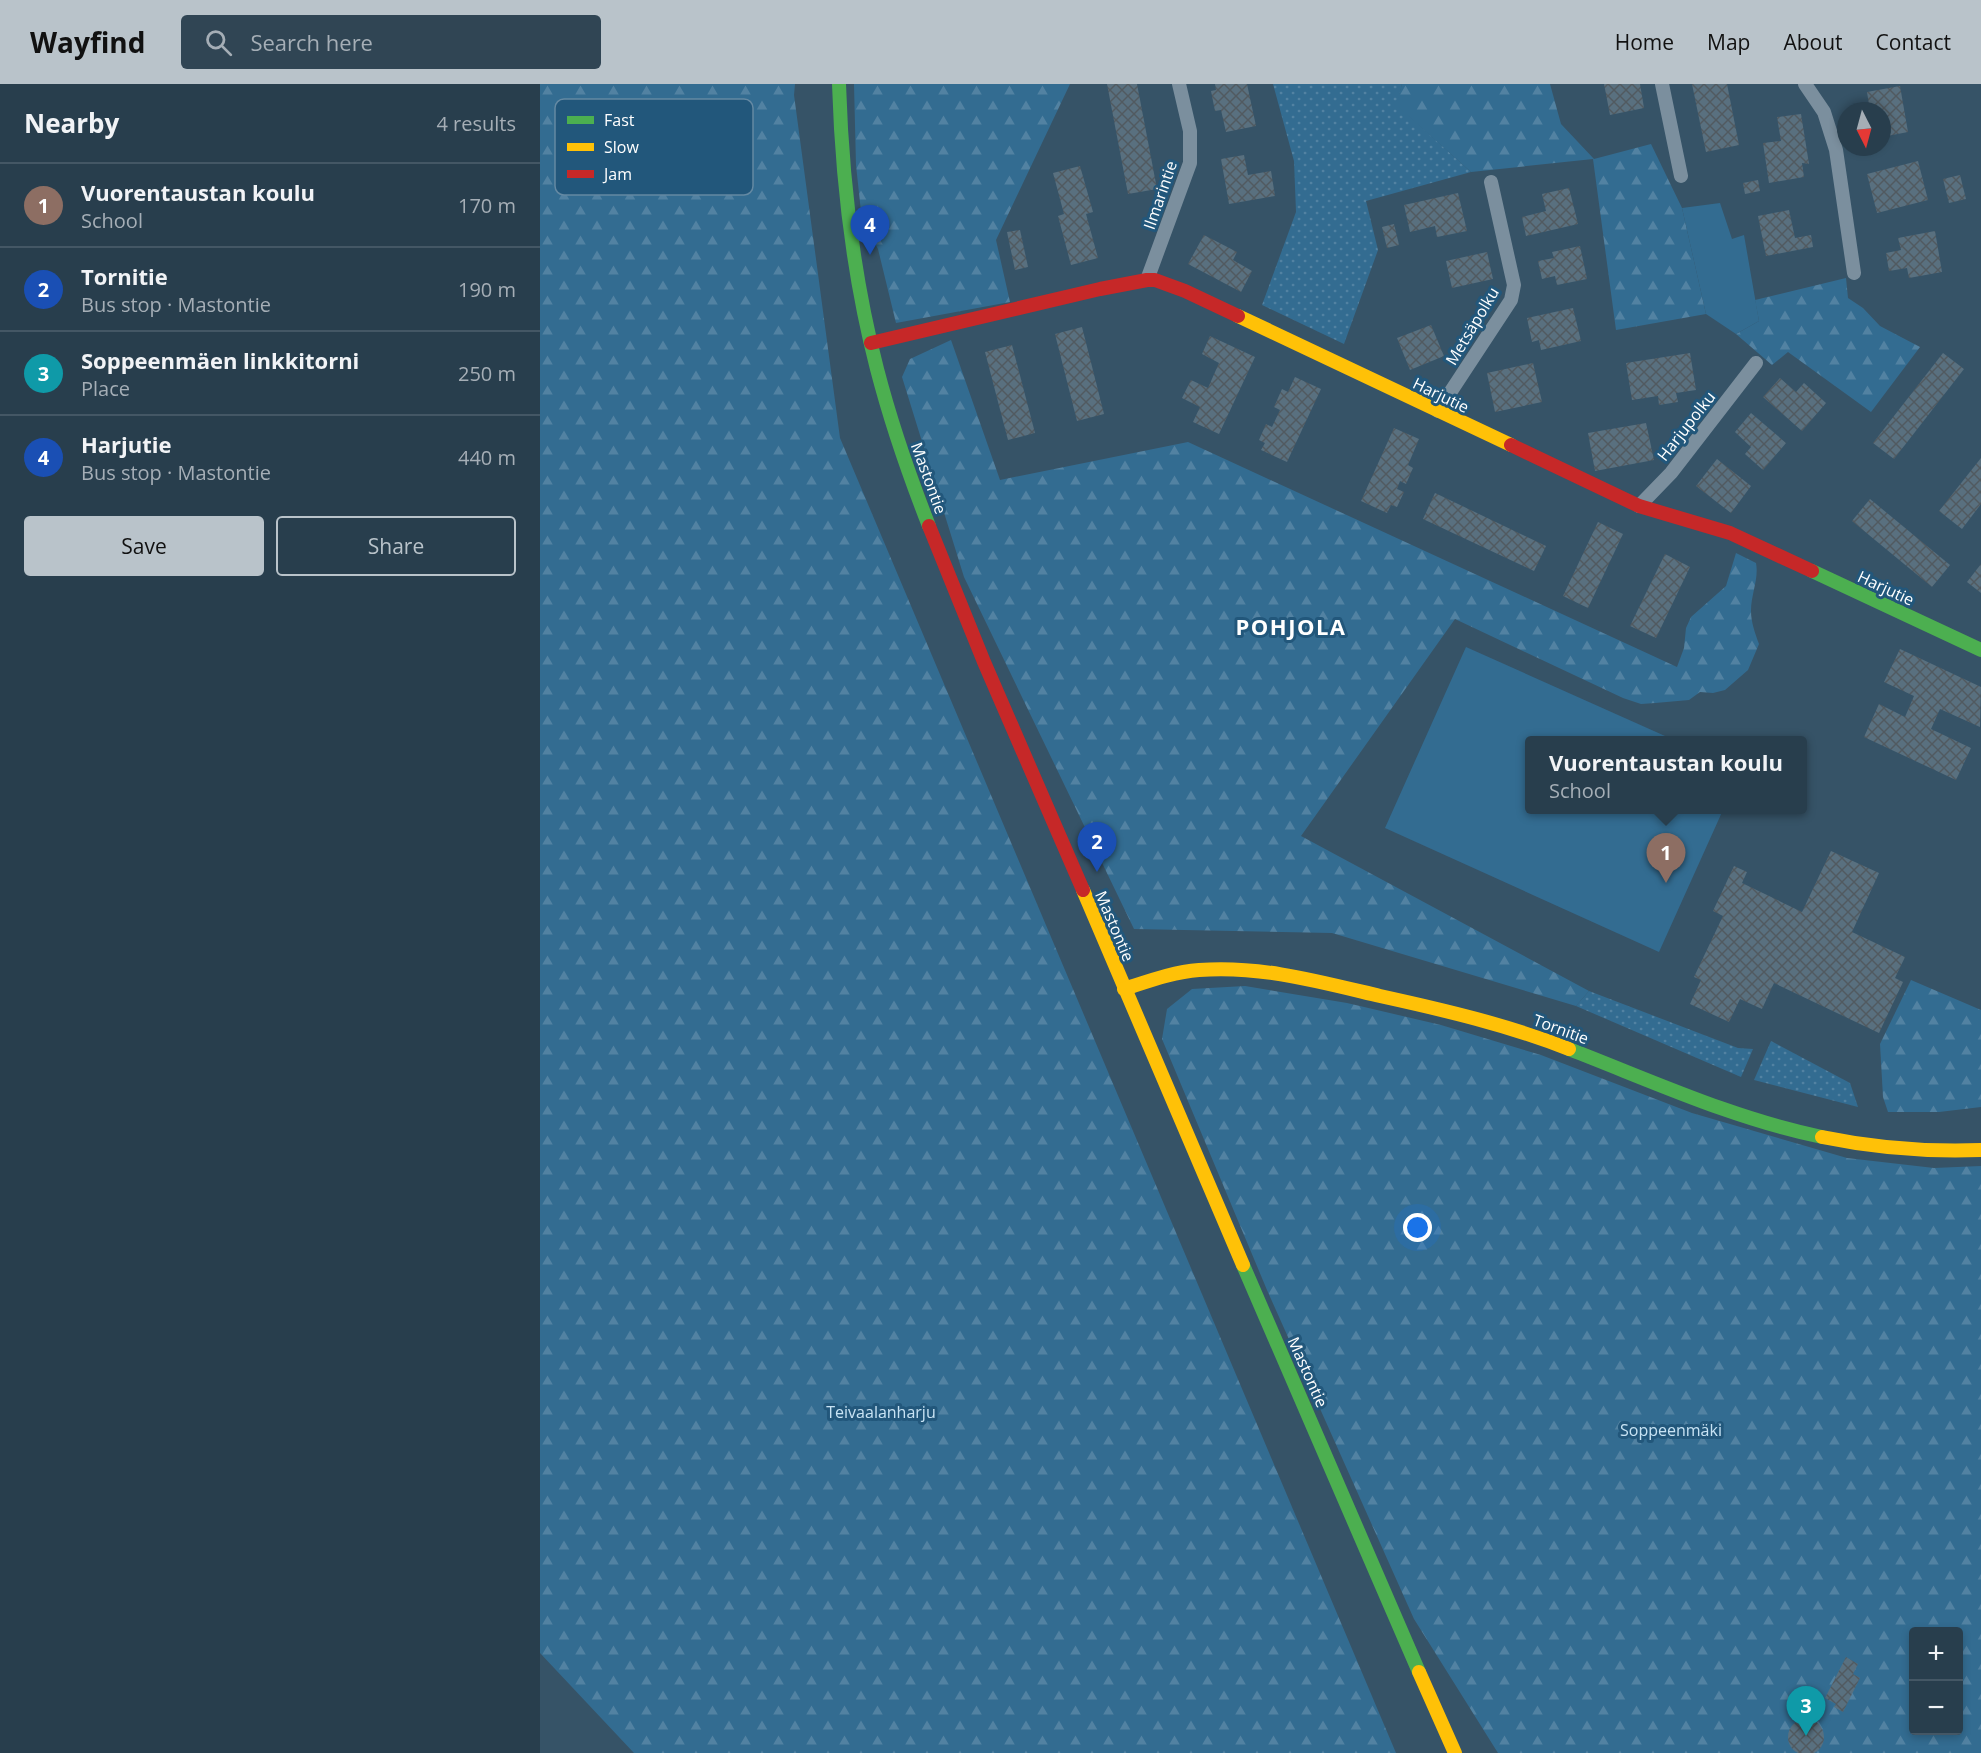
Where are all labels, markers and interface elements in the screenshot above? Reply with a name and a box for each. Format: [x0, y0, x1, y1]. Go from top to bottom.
search box [181, 15, 601, 69]
text: Wayfind [30, 23, 145, 61]
icon: search [202, 26, 235, 59]
text: Search here [250, 27, 373, 57]
text: Home [1615, 28, 1674, 56]
text: Map [1707, 28, 1750, 56]
text: About [1783, 28, 1843, 56]
text: Contact [1876, 28, 1951, 56]
legend [555, 99, 753, 195]
north arrow [1837, 102, 1891, 156]
text: Nearby [24, 105, 119, 141]
text: Fast [604, 109, 635, 131]
text: 4 results [436, 110, 516, 137]
text: Slow [604, 136, 639, 158]
street label: Ilmarintie [1138, 158, 1182, 232]
text: Jam [602, 163, 632, 185]
text: Vuorentaustan koulu [81, 177, 315, 207]
text: 1 [38, 192, 49, 219]
text: 170 m [458, 192, 516, 219]
pin: 4 [850, 206, 890, 255]
text: School [81, 207, 143, 234]
text: Tornitie [81, 261, 168, 291]
text: 2 [38, 276, 49, 303]
text: 190 m [458, 276, 516, 303]
street label: Metsäpolku [1440, 283, 1504, 369]
text: Bus stop · Mastontie [81, 291, 271, 318]
text: Soppeenmäen linkkitorni [81, 345, 359, 375]
text: 3 [38, 360, 49, 387]
text: 250 m [458, 360, 516, 387]
street label: Harjutie [1409, 372, 1473, 418]
text: Place [81, 375, 130, 402]
street label: Harjupolku [1652, 387, 1720, 465]
text: Harjutie [81, 429, 172, 459]
street label: Mastontie [906, 439, 952, 517]
text: 4 [38, 444, 49, 471]
text: 440 m [458, 444, 516, 471]
text: Bus stop · Mastontie [81, 459, 271, 486]
button: Save [24, 516, 264, 576]
button: Share [276, 516, 516, 576]
street label: Harjutie [1854, 565, 1918, 611]
district label: POHJOLA [1235, 611, 1347, 641]
popup [1525, 736, 1807, 814]
text: Vuorentaustan koulu [1549, 747, 1783, 777]
text: School [1549, 777, 1611, 804]
pin: 2 [1078, 822, 1116, 872]
pin: 1 [1646, 834, 1686, 883]
street label: Mastontie [1090, 887, 1140, 965]
street label: Tornitie [1530, 1009, 1592, 1049]
your location [1403, 1213, 1432, 1242]
street label: Mastontie [1283, 1333, 1333, 1411]
park label: Teivaalanharju [826, 1401, 936, 1423]
park label: Soppeenmäki [1620, 1419, 1722, 1441]
map controls [1909, 1627, 1963, 1735]
button: + [1909, 1627, 1963, 1681]
button: − [1909, 1681, 1963, 1735]
pin: 3 [1786, 1686, 1826, 1736]

